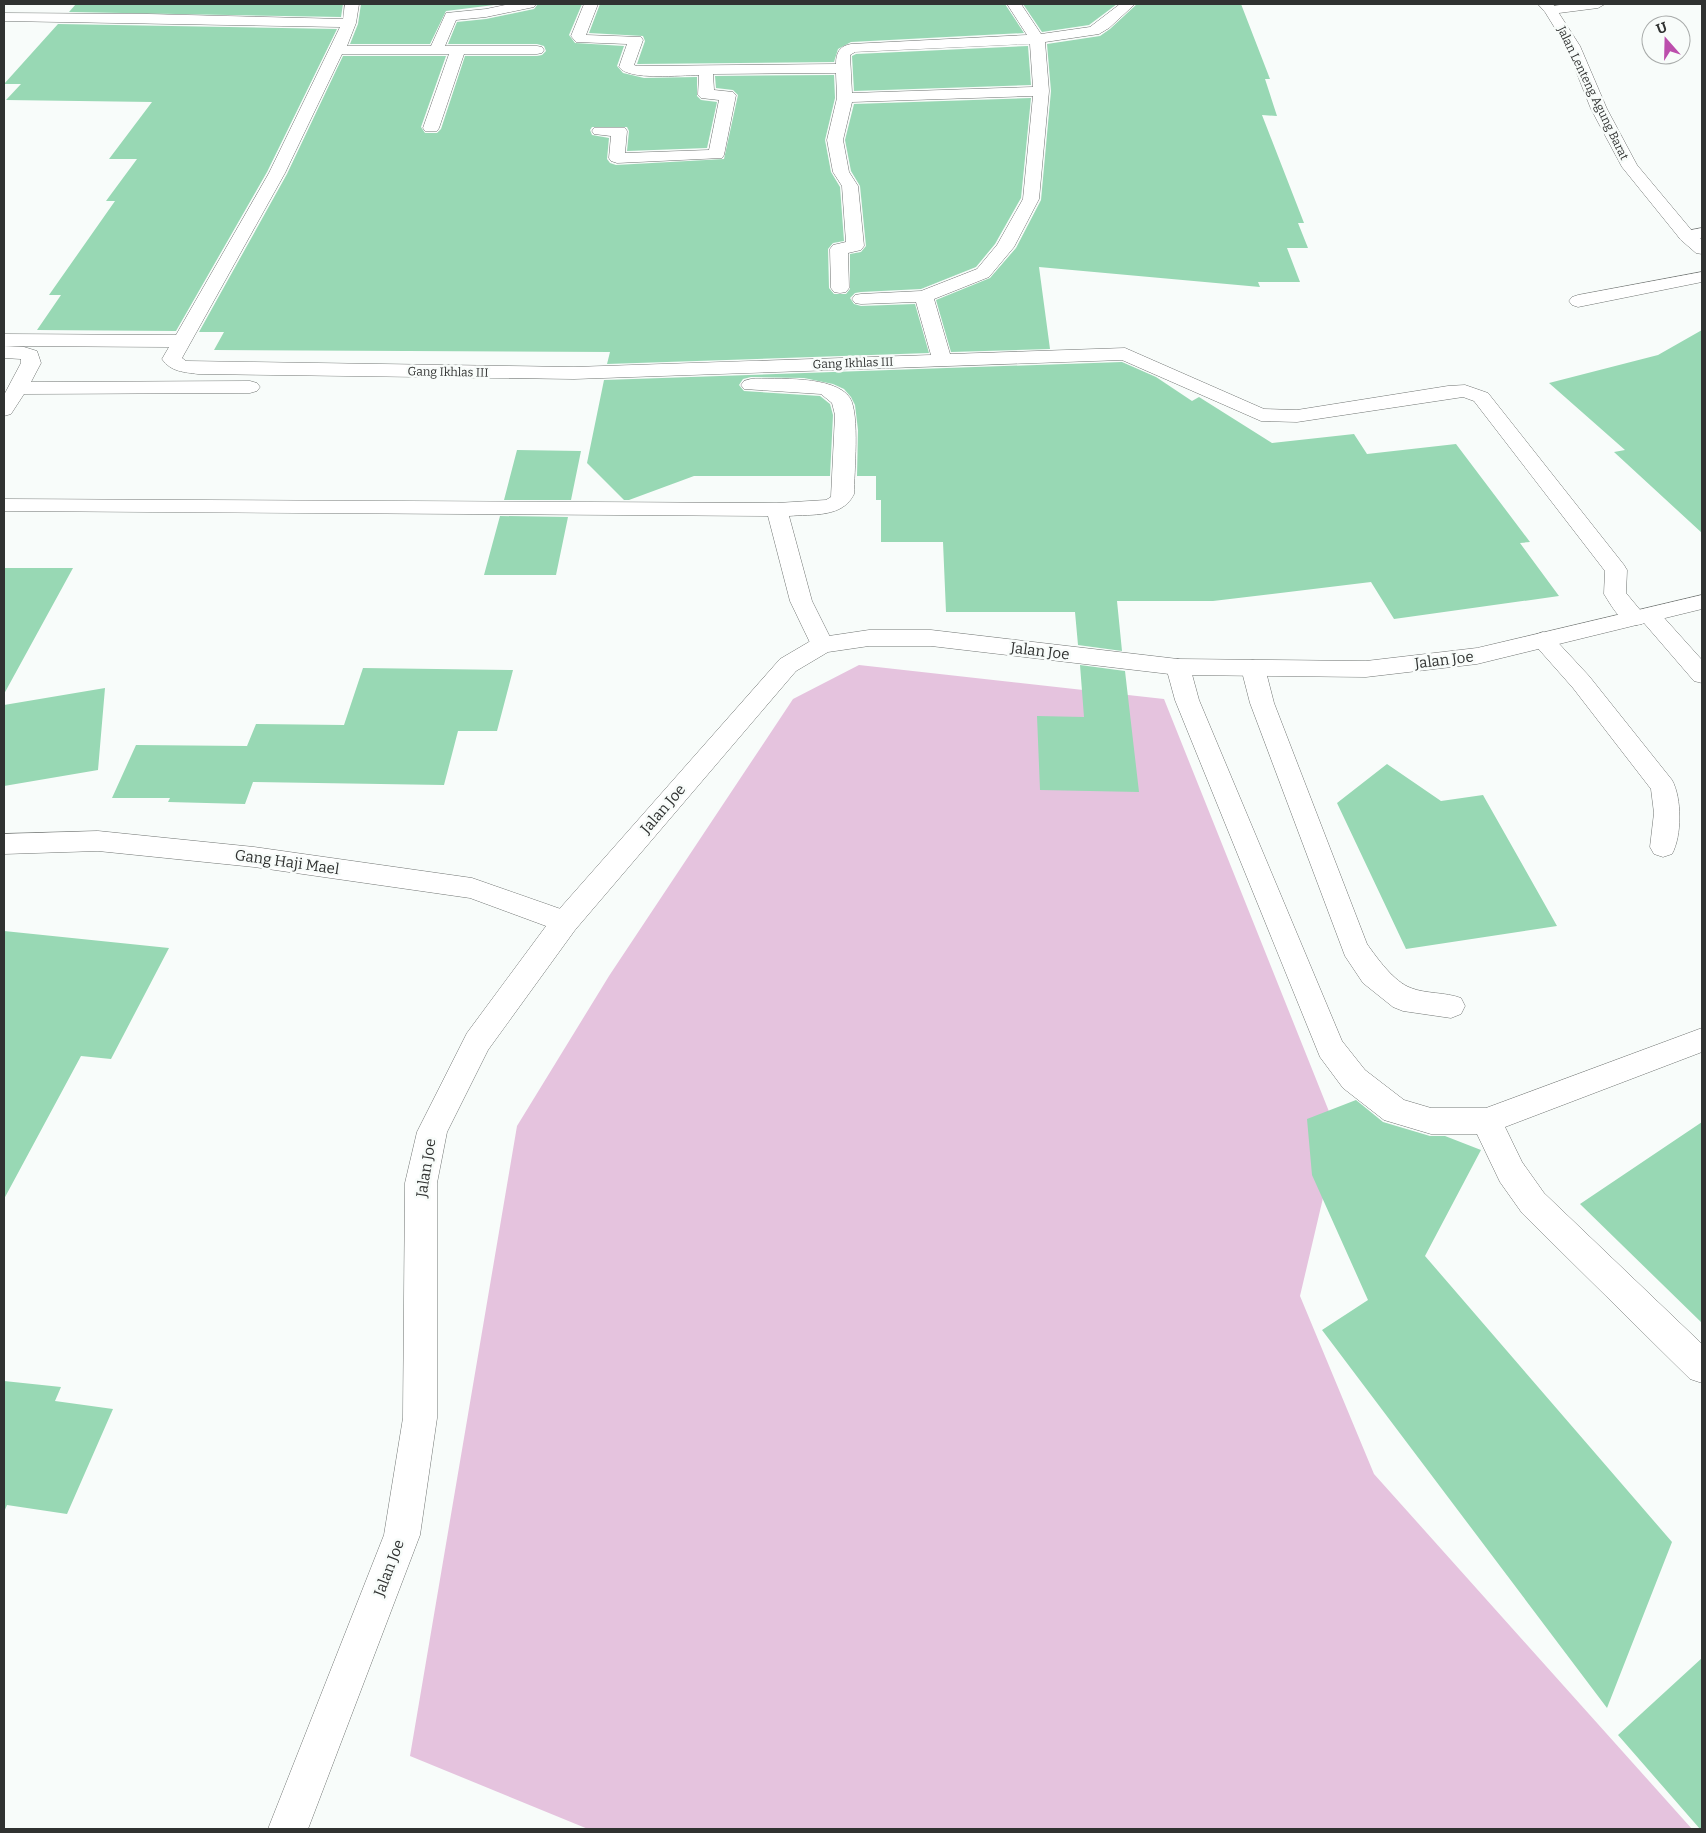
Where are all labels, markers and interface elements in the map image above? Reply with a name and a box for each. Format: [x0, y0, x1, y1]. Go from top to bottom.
north arrow [1641, 15, 1691, 65]
text: U [1654, 18, 1670, 38]
street label: Jalan Lenteng Agung Barat [1554, 23, 1632, 163]
street label: Gang Ikhlas III [812, 355, 894, 371]
street label: Gang Ikhlas III [407, 364, 489, 380]
street label: Jalan Joe [1008, 638, 1071, 664]
street label: Jalan Joe [1412, 647, 1475, 673]
street label: Jalan Joe [636, 781, 689, 838]
street label: Gang Haji Mael [234, 846, 340, 878]
street label: Jalan Joe [412, 1137, 440, 1200]
street label: Jalan Joe [370, 1537, 408, 1600]

